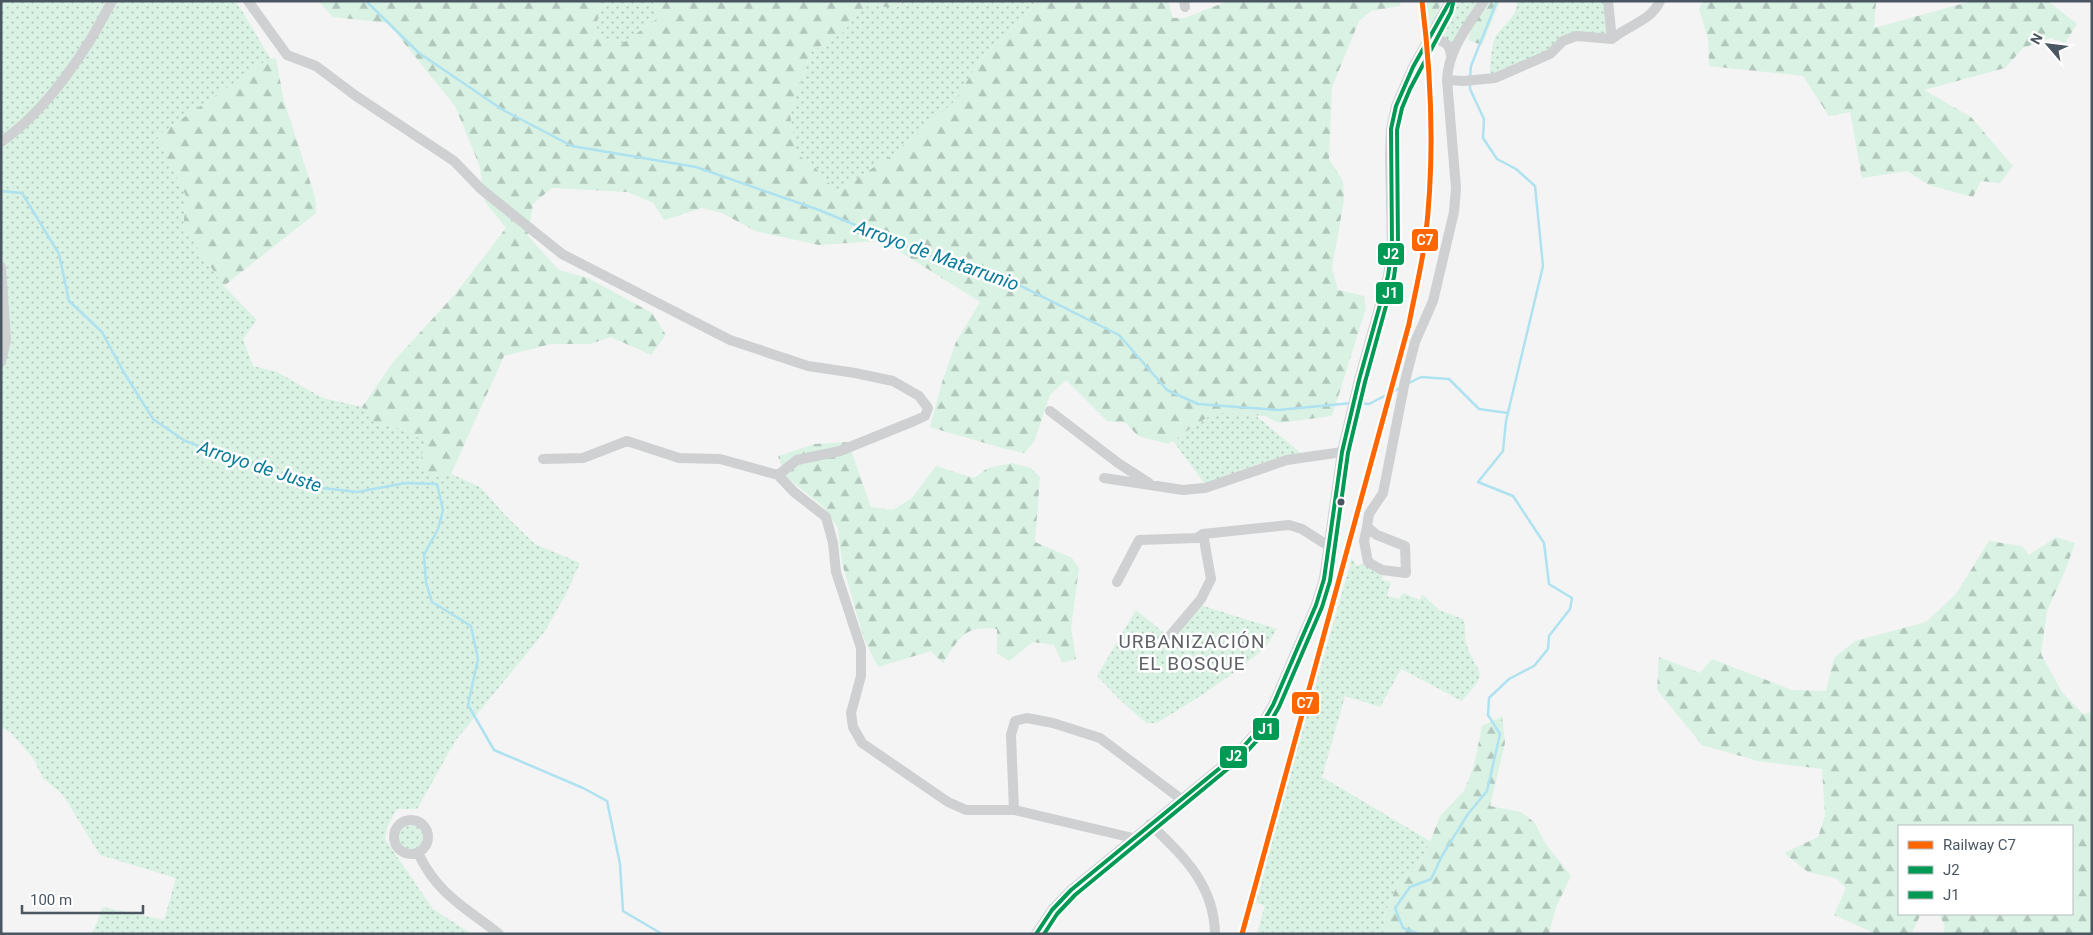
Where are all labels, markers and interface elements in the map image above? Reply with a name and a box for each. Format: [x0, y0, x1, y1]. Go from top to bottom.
north arrow [2023, 20, 2073, 70]
text: N [2027, 31, 2046, 47]
water label: Arroyo de Matarrunio [851, 215, 1022, 296]
line badge: C7 [1411, 228, 1439, 252]
text: C7 [1416, 232, 1434, 248]
line badge: J2 [1377, 242, 1405, 266]
text: J2 [1383, 246, 1399, 262]
line badge: J1 [1375, 281, 1404, 305]
text: J1 [1382, 285, 1398, 301]
water label: Arroyo de Juste [194, 435, 325, 497]
unlabelled marker [1336, 497, 1346, 507]
district label: URBANIZACIÓN EL BOSQUE [1119, 630, 1265, 675]
line badge: C7 [1291, 691, 1320, 715]
text: C7 [1296, 695, 1314, 711]
line badge: J1 [1252, 717, 1280, 741]
text: J1 [1258, 721, 1274, 737]
line badge: J2 [1219, 745, 1248, 769]
text: J2 [1226, 748, 1242, 764]
legend [1898, 825, 2073, 915]
text: Railway C7 [1943, 836, 2016, 854]
text: J2 [1943, 861, 1960, 879]
scale bar [22, 882, 144, 914]
text: J1 [1943, 886, 1960, 904]
text: 100 m [30, 891, 72, 909]

